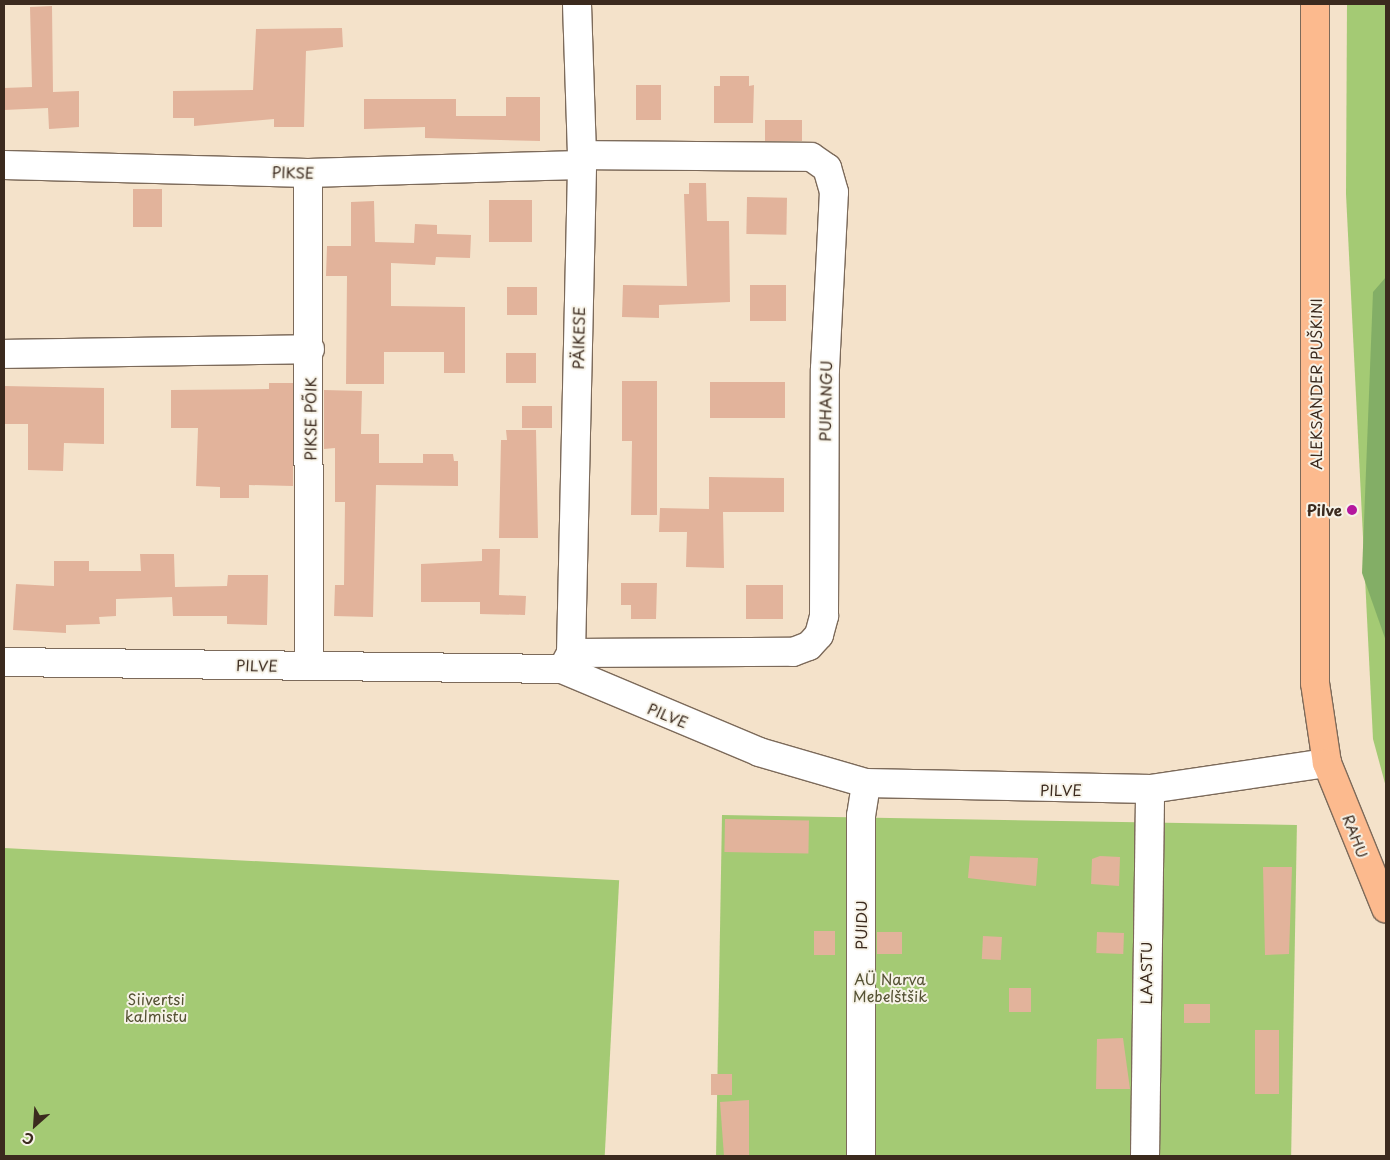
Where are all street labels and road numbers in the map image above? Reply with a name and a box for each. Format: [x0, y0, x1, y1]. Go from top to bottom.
street label: PIKSE [271, 163, 315, 181]
street label: ALEKSANDER PUŠKINI [1307, 299, 1325, 469]
street label: PÄIKESE [568, 306, 588, 370]
street label: PUHANGU [815, 360, 835, 442]
street label: PIKSE PÕIK [301, 377, 319, 461]
street label: PILVE [236, 656, 278, 674]
street label: PILVE [645, 699, 691, 731]
street label: PILVE [1040, 781, 1082, 799]
street label: RAHU [1340, 812, 1372, 860]
street label: PUIDU [852, 900, 870, 950]
street label: LAASTU [1137, 941, 1155, 1005]

